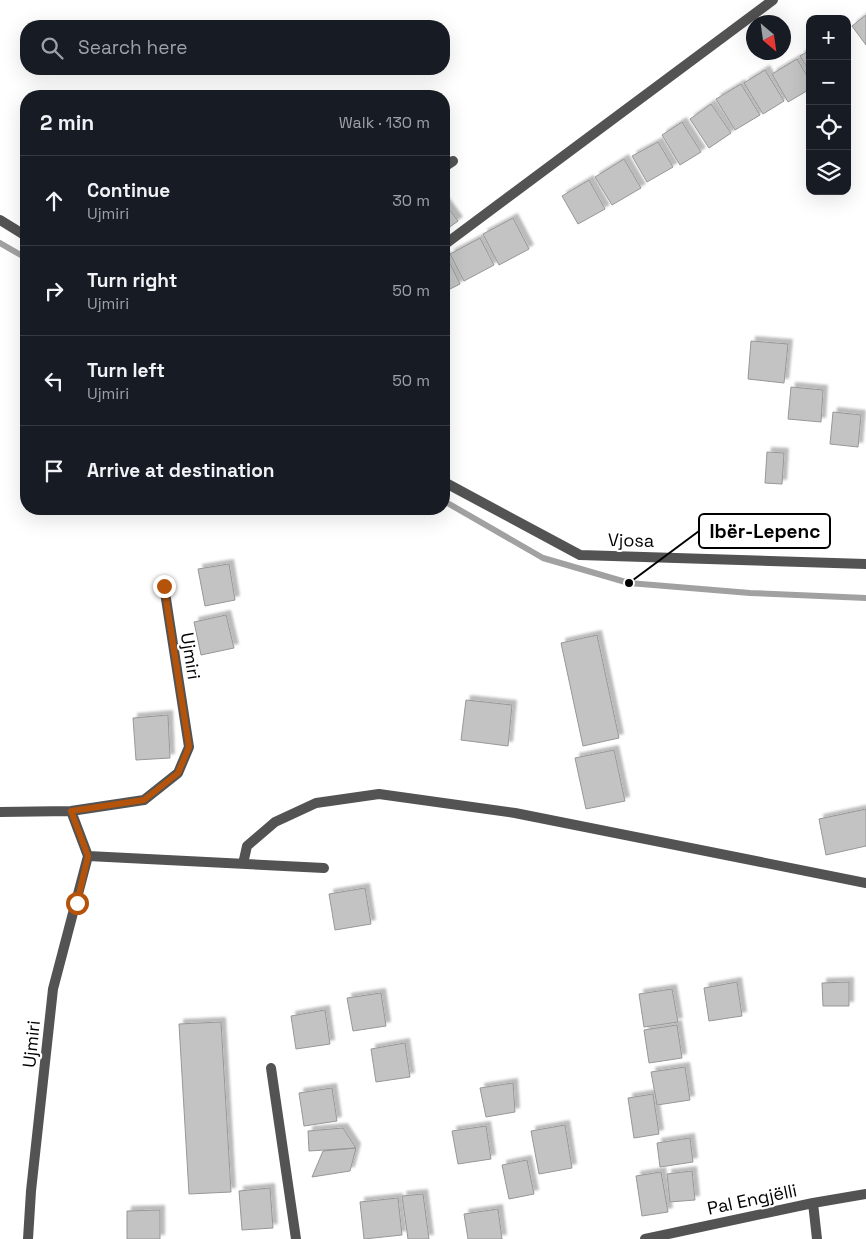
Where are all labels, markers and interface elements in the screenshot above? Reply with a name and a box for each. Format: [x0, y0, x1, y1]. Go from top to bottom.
north arrow [746, 15, 791, 60]
map controls [806, 15, 851, 195]
button: + [806, 15, 851, 60]
search box [20, 20, 450, 75]
icon: search [38, 34, 66, 62]
text: Search here [78, 35, 188, 60]
button: − [806, 60, 851, 105]
button: locate [806, 105, 851, 150]
text: 2 min [40, 109, 94, 136]
text: Walk · 130 m [339, 112, 430, 133]
button: layers [806, 150, 851, 195]
text: Continue [87, 178, 170, 203]
icon: ahead [40, 187, 68, 215]
text: 30 m [392, 190, 430, 211]
text: Ujmiri [87, 203, 129, 224]
text: Turn right [87, 268, 177, 293]
icon: right [40, 277, 68, 305]
text: 50 m [392, 280, 430, 301]
text: Ujmiri [87, 293, 129, 314]
text: Turn left [87, 358, 165, 383]
icon: left [40, 367, 68, 395]
text: 50 m [392, 370, 430, 391]
text: Ujmiri [87, 383, 129, 404]
icon: arrive [40, 457, 68, 485]
text: Arrive at destination [87, 458, 275, 483]
callout: Ibër-Lepenc [699, 514, 830, 548]
text: Ibër-Lepenc [710, 519, 820, 544]
street label: Vjosa [608, 528, 654, 552]
route end [153, 575, 176, 598]
street label: Ujmiri [176, 631, 206, 681]
route start [66, 892, 89, 915]
street label: Ujmiri [17, 1019, 45, 1069]
street label: Pal Engjëlli [705, 1178, 799, 1220]

